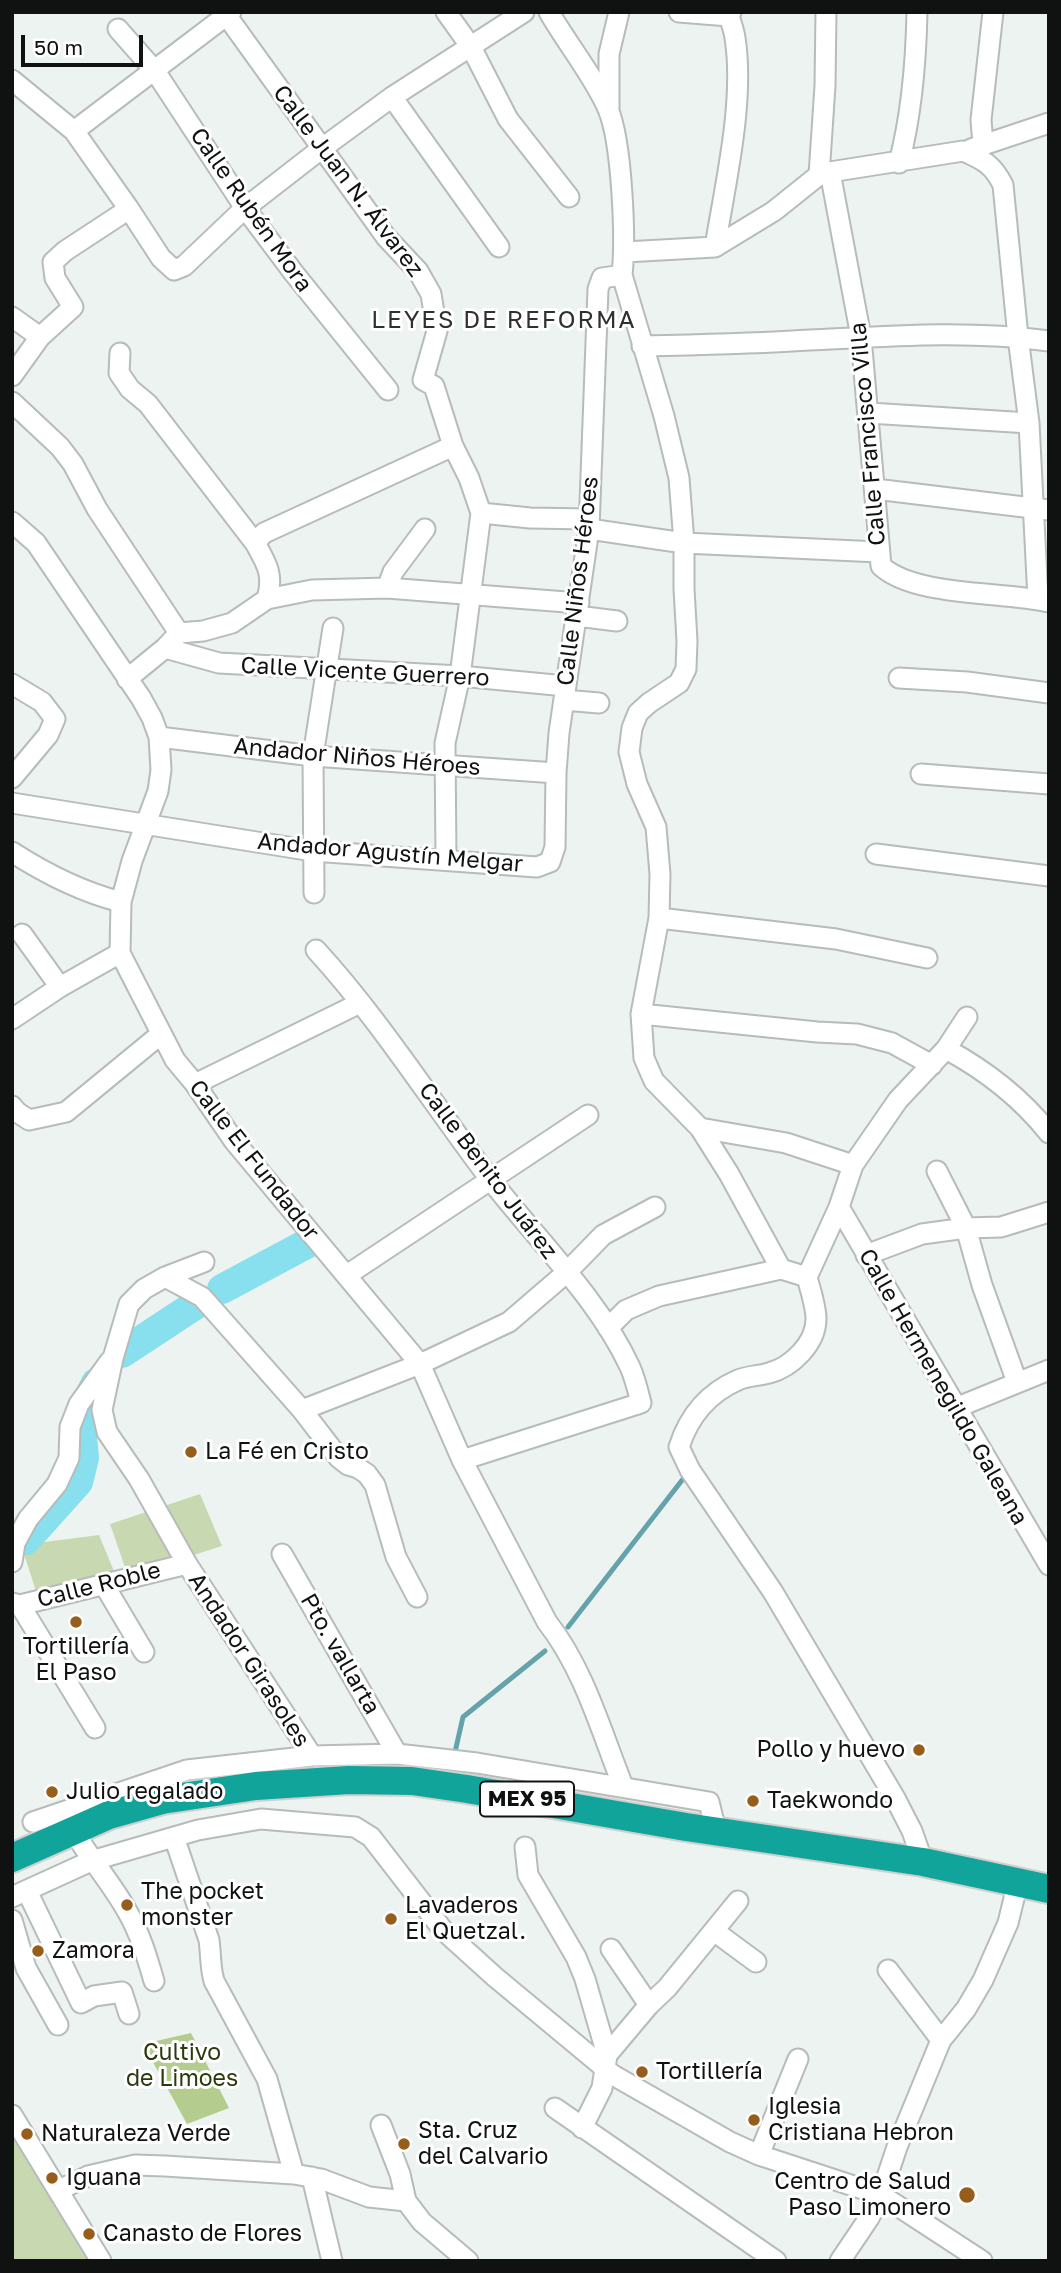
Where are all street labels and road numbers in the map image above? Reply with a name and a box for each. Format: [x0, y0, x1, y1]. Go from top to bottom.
street label: Calle Juan N. Álvarez [267, 80, 429, 282]
street label: Calle Rubén Mora [184, 123, 318, 297]
street label: Calle Francisco Villa [844, 321, 892, 547]
street label: Calle Niños Héroes [551, 475, 605, 687]
street label: Calle Vicente Guerrero [240, 652, 490, 692]
street label: Andador Niños Héroes [232, 732, 482, 782]
street label: Andador Agustín Melgar [256, 828, 524, 878]
street label: Calle El Fundador [183, 1075, 325, 1245]
street label: Calle Benito Juárez [413, 1077, 563, 1265]
street label: Calle Hermenegildo Galeana [853, 1244, 1033, 1530]
street label: Calle Roble [35, 1556, 163, 1614]
street label: Andador Girasoles [182, 1568, 316, 1752]
street label: Pto. vallarta [294, 1589, 386, 1719]
road number: MEX 95 [480, 1782, 574, 1816]

